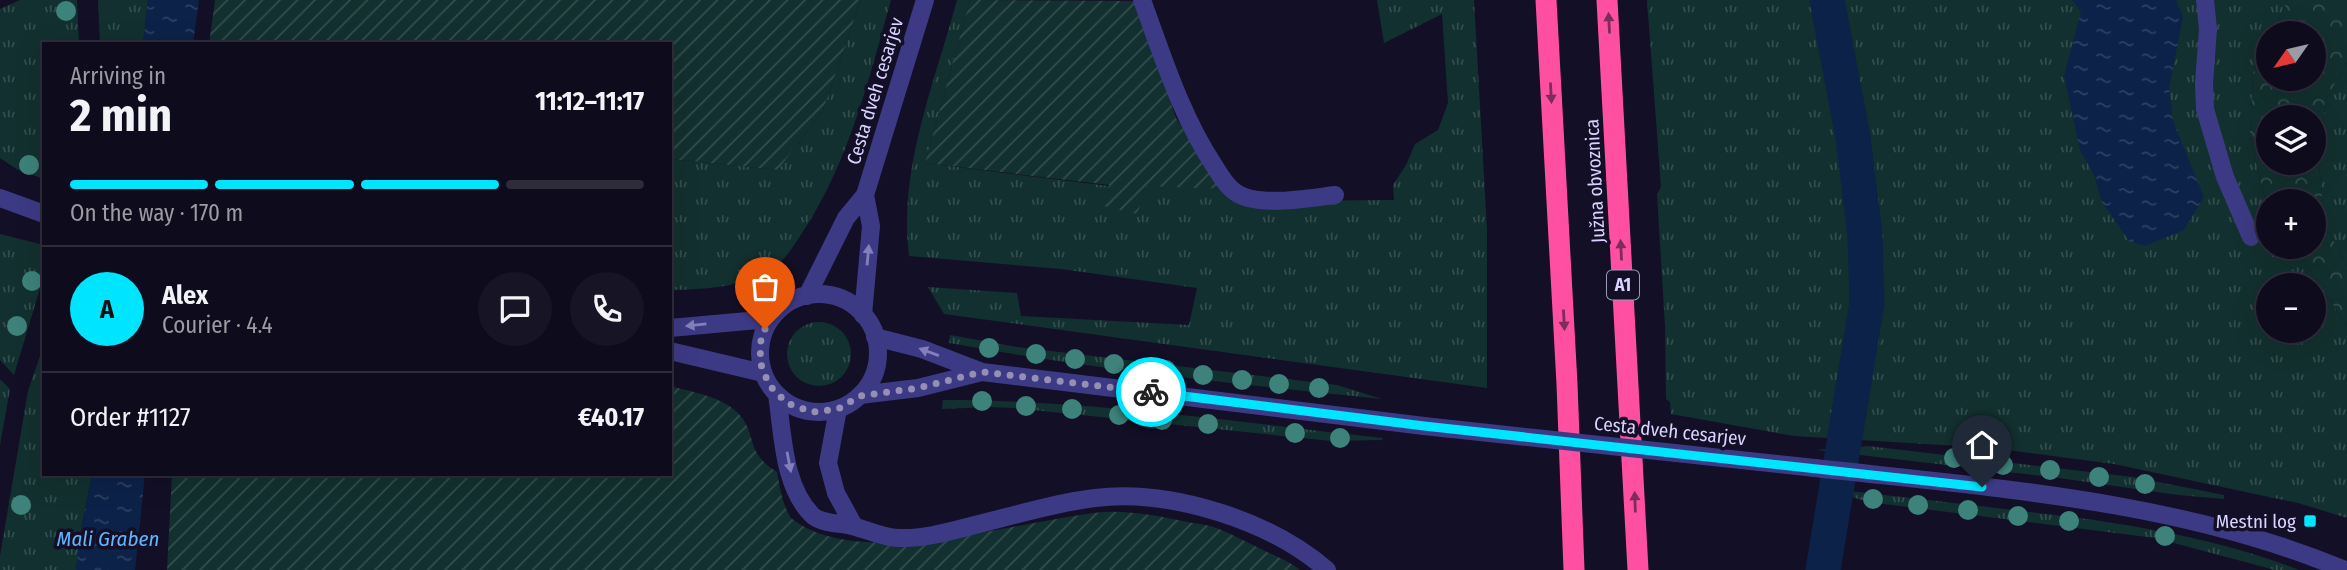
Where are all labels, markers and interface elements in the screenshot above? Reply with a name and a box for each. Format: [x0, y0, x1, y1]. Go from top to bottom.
one-way arrow [1603, 12, 1614, 34]
street label: Cesta dveh cesarjev [842, 14, 908, 167]
north arrow [2256, 21, 2326, 91]
map controls [2256, 21, 2326, 343]
text: Arriving in [70, 62, 166, 90]
one-way arrow [1546, 82, 1557, 104]
text: 11:12–11:17 [535, 86, 644, 117]
text: 2 min [70, 88, 172, 143]
button: layers [2256, 105, 2326, 175]
street label: Južna obvoznica [1580, 118, 1610, 244]
button: + [2256, 189, 2326, 259]
text: On the way · 170 m [70, 199, 243, 227]
one-way arrow [1616, 239, 1627, 261]
one-way arrow [863, 243, 874, 265]
pin [735, 257, 795, 329]
icon: bag [746, 268, 784, 306]
road number: A1 [1607, 270, 1639, 300]
button: chat [478, 272, 552, 346]
button: phone [570, 272, 644, 346]
button: − [2256, 273, 2326, 343]
text: Alex [162, 280, 208, 311]
text: A [100, 294, 114, 325]
one-way arrow [1558, 309, 1569, 331]
text: Courier · 4.4 [162, 311, 273, 339]
one-way arrow [685, 320, 707, 331]
one-way arrow [918, 346, 939, 357]
courier [1116, 357, 1186, 427]
icon: bike [1132, 373, 1170, 411]
text: Order #1127 [70, 402, 191, 433]
text: €40.17 [578, 402, 644, 433]
street label: Cesta dveh cesarjev [1593, 412, 1748, 450]
pin [1952, 415, 2012, 487]
icon: home [1963, 426, 2001, 464]
one-way arrow [783, 451, 794, 473]
one-way arrow [1630, 491, 1641, 513]
place label: Mestni log [2216, 510, 2296, 533]
marker: Mestni log [2302, 513, 2318, 529]
water label: Mali Graben [57, 526, 159, 552]

